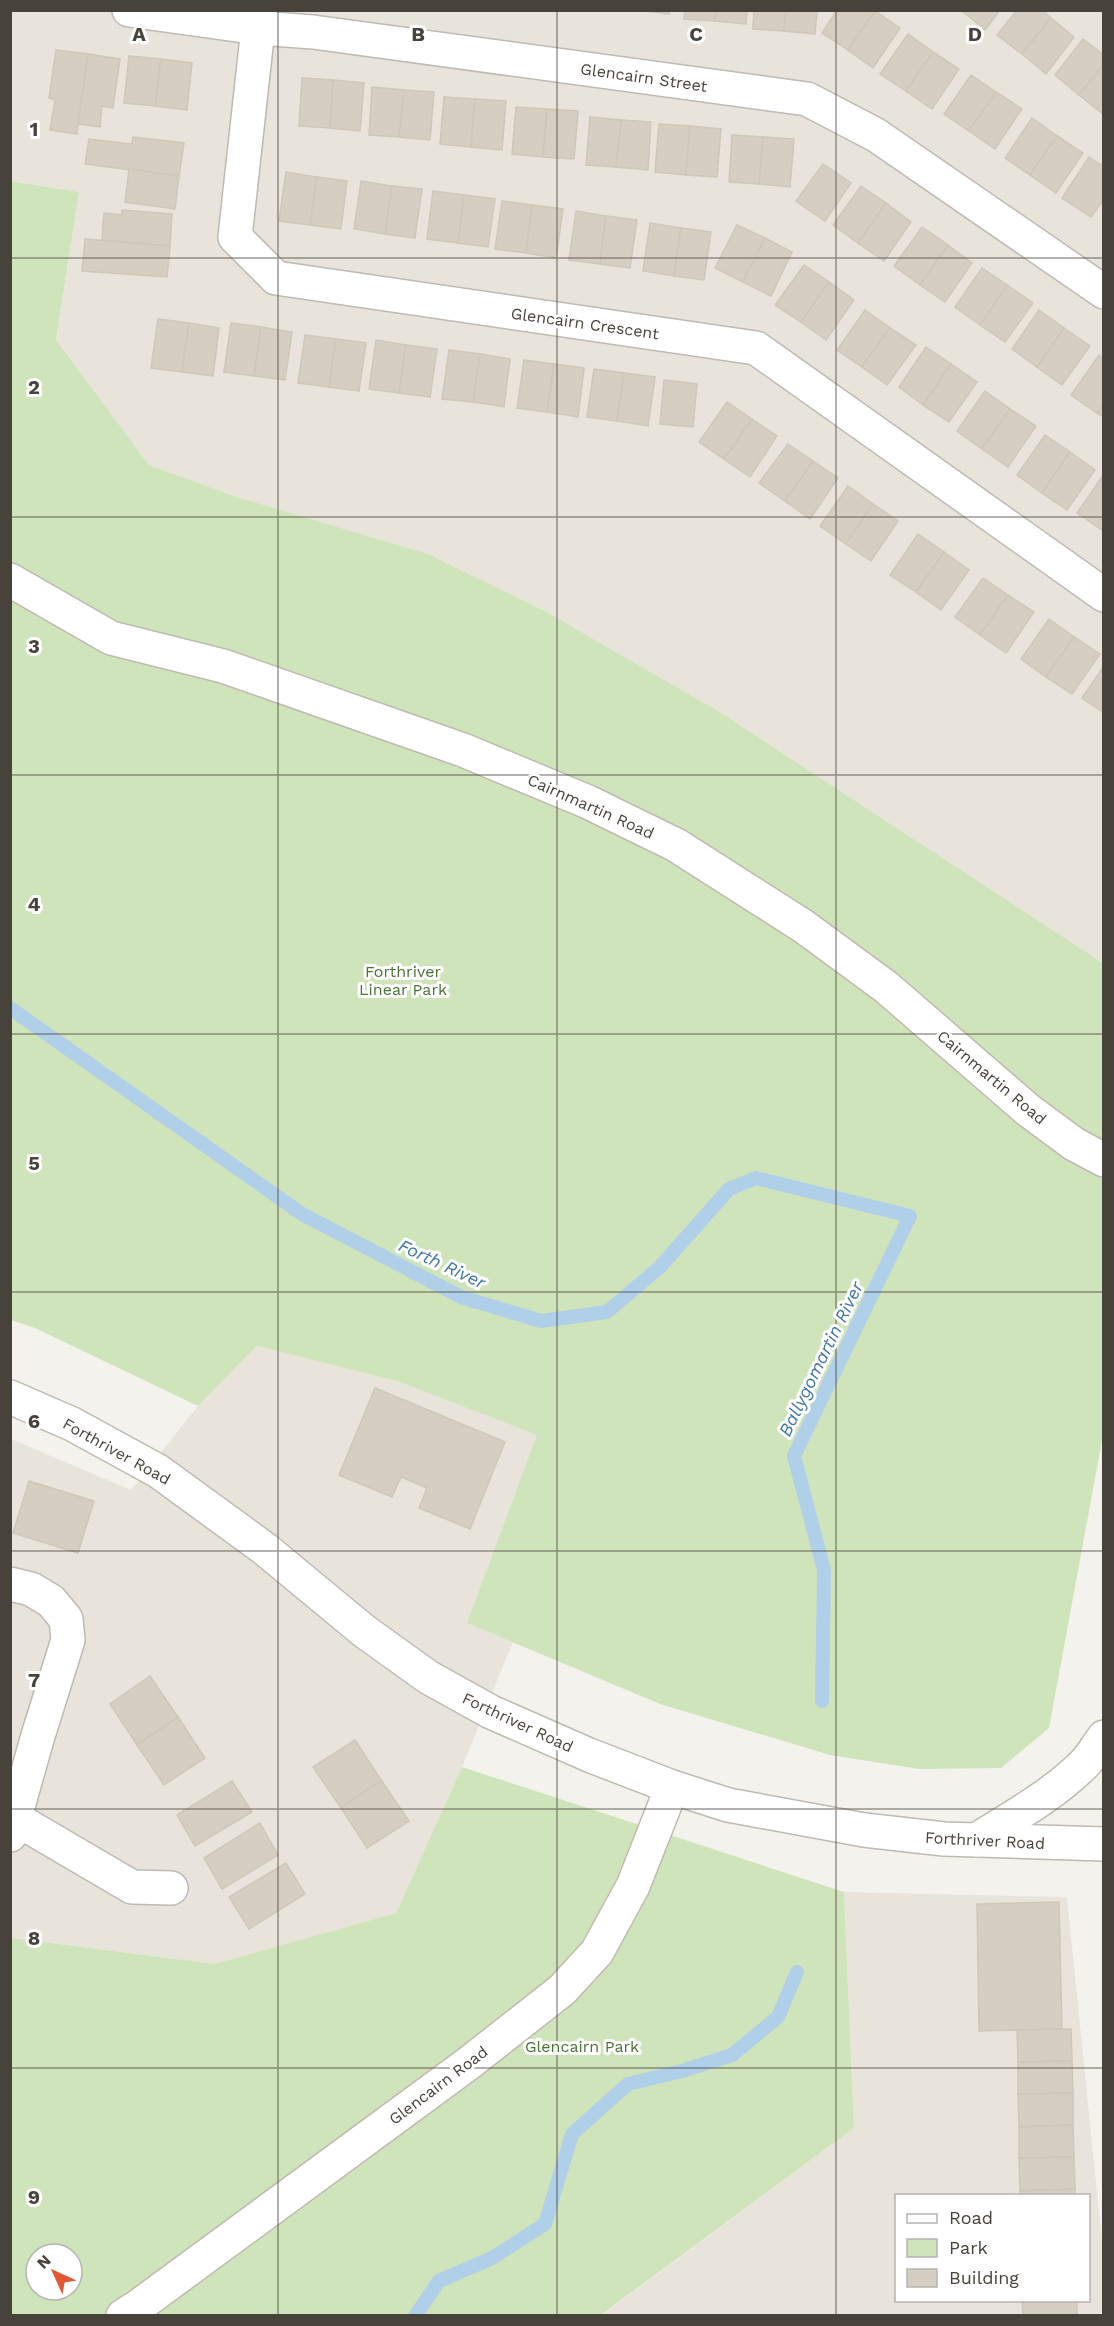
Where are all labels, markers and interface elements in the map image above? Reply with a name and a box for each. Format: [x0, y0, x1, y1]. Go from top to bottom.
text: A [132, 22, 146, 46]
text: B [411, 22, 425, 46]
text: C [689, 22, 703, 46]
text: D [968, 22, 982, 46]
street label: Glencairn Street [579, 59, 709, 96]
text: 1 [30, 117, 38, 141]
street label: Glencairn Crescent [510, 304, 660, 343]
text: 2 [28, 375, 40, 399]
text: 3 [28, 634, 40, 658]
street label: Cairnmartin Road [525, 770, 657, 843]
text: 4 [28, 892, 41, 916]
park label: Forthriver Linear Park [359, 962, 447, 999]
street label: Cairnmartin Road [933, 1026, 1050, 1129]
text: 5 [28, 1151, 40, 1175]
water label: Forth River [395, 1234, 490, 1293]
water label: Ballygomartin River [774, 1277, 868, 1440]
text: 6 [28, 1409, 40, 1433]
street label: Forthriver Road [60, 1414, 174, 1489]
text: 7 [28, 1668, 40, 1692]
street label: Forthriver Road [459, 1688, 576, 1756]
street label: Forthriver Road [924, 1828, 1045, 1853]
text: 8 [28, 1926, 40, 1950]
park label: Glencairn Park [525, 2037, 639, 2056]
street label: Glencairn Road [385, 2042, 491, 2129]
text: 9 [28, 2185, 40, 2209]
legend [895, 2194, 1090, 2302]
text: Road [949, 2207, 993, 2228]
text: Park [949, 2237, 988, 2258]
north arrow [24, 2242, 84, 2302]
text: N [33, 2251, 55, 2273]
text: Building [949, 2267, 1019, 2288]

